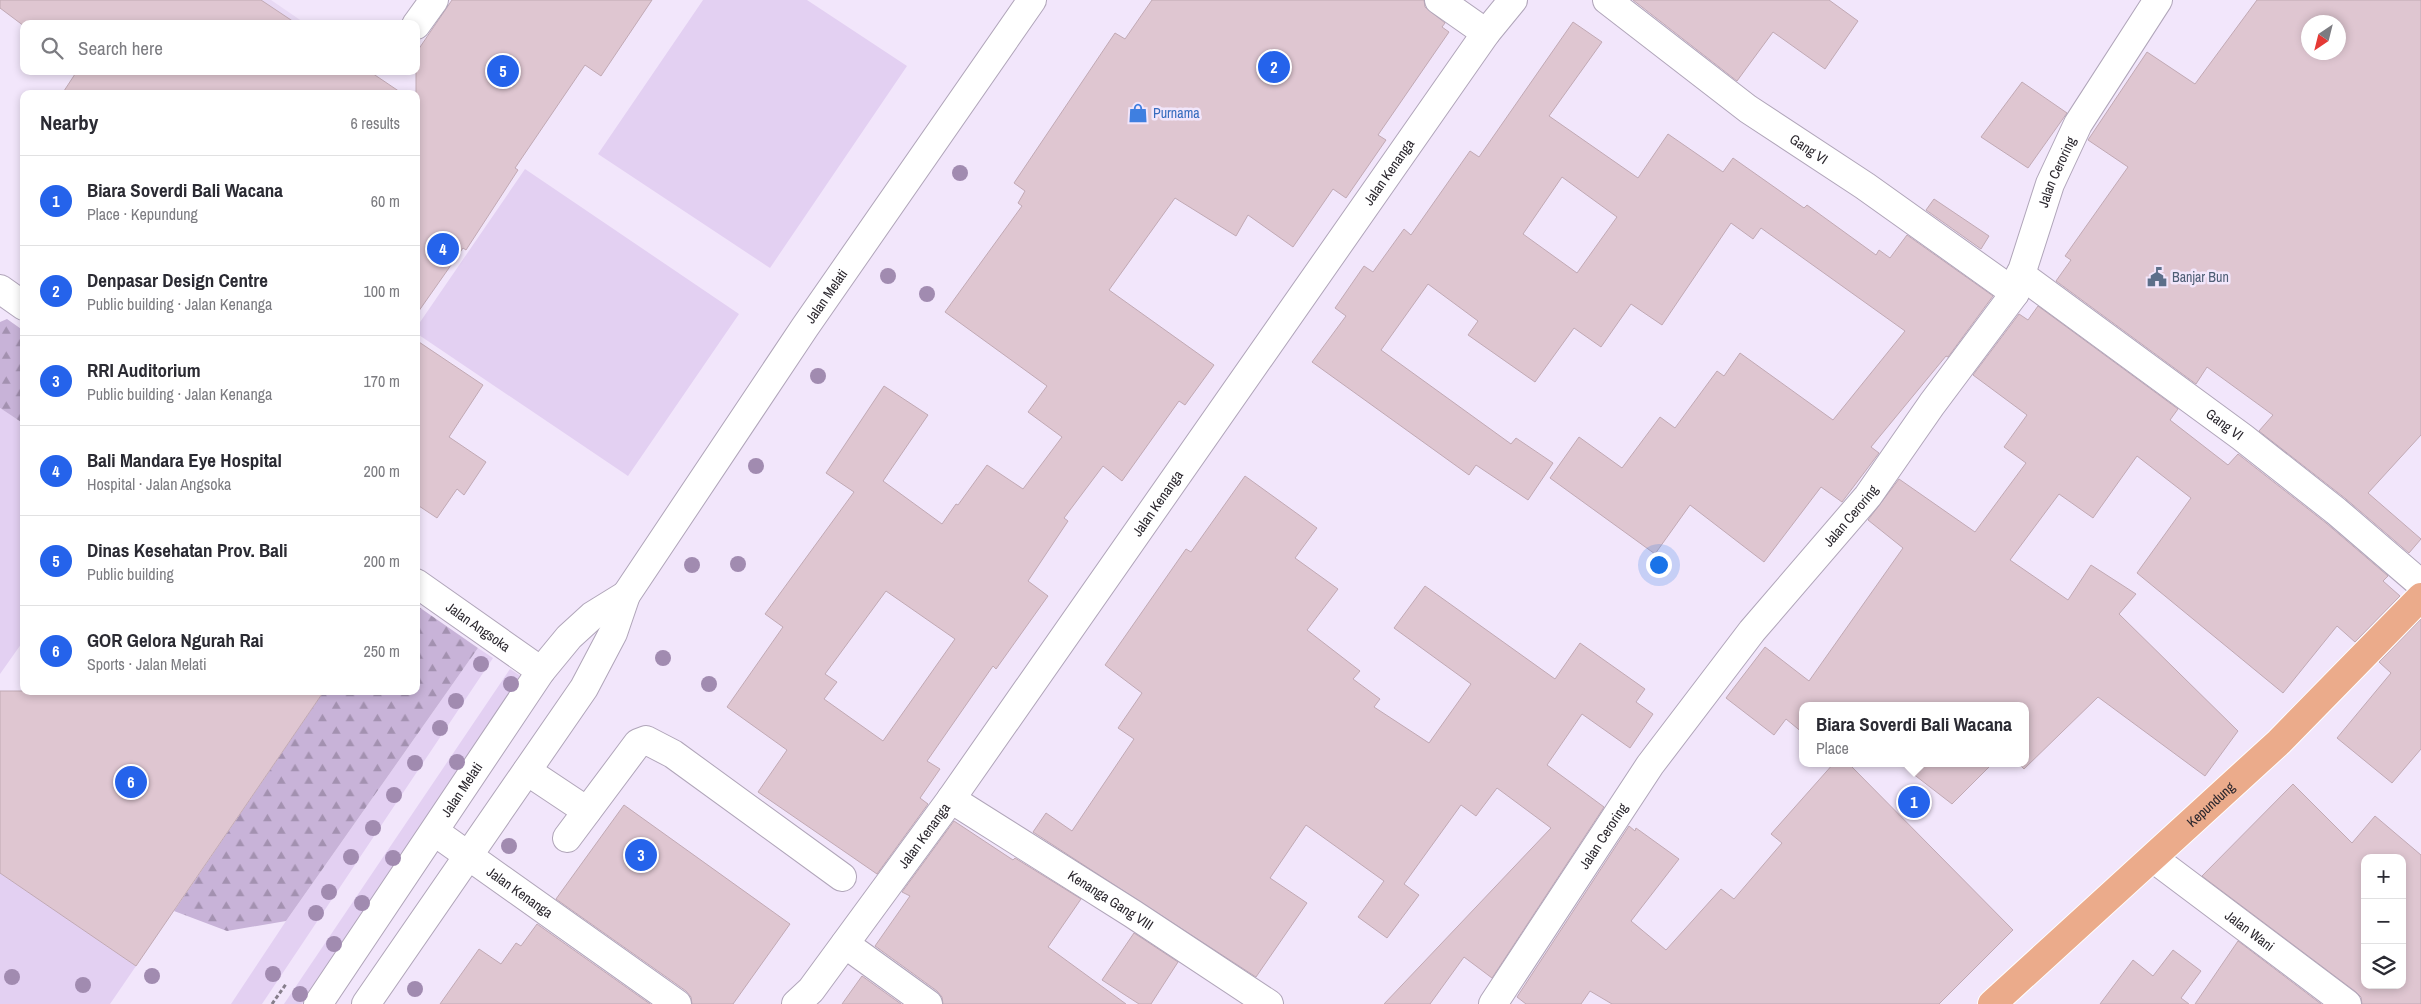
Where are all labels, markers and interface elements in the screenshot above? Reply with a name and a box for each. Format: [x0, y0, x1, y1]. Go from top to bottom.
north arrow [2301, 15, 2346, 60]
search box [20, 20, 420, 75]
icon: search [38, 34, 66, 62]
text: Search here [78, 35, 163, 61]
pin: 2 [1258, 48, 1290, 86]
pin: 5 [487, 52, 519, 90]
shop icon: Purnama [1127, 102, 1149, 124]
place label: Purnama [1153, 104, 1200, 122]
text: Nearby [40, 108, 98, 137]
text: 6 results [350, 112, 400, 134]
street label: Gang VI [1786, 130, 1831, 168]
street label: Jalan Ceroring [2034, 133, 2080, 210]
street label: Jalan Kenanga [1360, 135, 1419, 209]
text: Biara Soverdi Bali Wacana [87, 177, 283, 203]
text: 1 [52, 190, 60, 212]
text: 60 m [371, 190, 400, 212]
text: Place · Kepundung [87, 203, 198, 225]
pin: 4 [427, 230, 459, 268]
street label: Jalan Melati [801, 266, 851, 327]
public building icon: Banjar Bun [2146, 266, 2168, 288]
text: Denpasar Design Centre [87, 267, 268, 293]
place label: Banjar Bun [2172, 268, 2229, 286]
text: 2 [52, 280, 60, 302]
text: 100 m [364, 280, 400, 302]
text: Public building · Jalan Kenanga [87, 293, 272, 315]
text: RRI Auditorium [87, 357, 201, 383]
text: 3 [52, 370, 60, 392]
text: 170 m [364, 370, 400, 392]
text: Public building · Jalan Kenanga [87, 383, 272, 405]
street label: Gang VI [2202, 405, 2247, 444]
text: Bali Mandara Eye Hospital [87, 447, 282, 473]
text: 4 [52, 460, 60, 482]
text: 200 m [364, 460, 400, 482]
street label: Jalan Kenanga [1128, 466, 1187, 540]
text: Hospital · Jalan Angsoka [87, 473, 231, 495]
street label: Jalan Ceroring [1819, 481, 1882, 550]
text: Dinas Kesehatan Prov. Bali [87, 537, 288, 563]
text: 5 [52, 550, 60, 572]
text: 200 m [364, 550, 400, 572]
your location [1646, 552, 1672, 578]
text: Public building [87, 563, 174, 585]
street label: Jalan Angsoka [442, 598, 514, 656]
text: GOR Gelora Ngurah Rai [87, 627, 264, 653]
text: 6 [52, 640, 60, 662]
text: 250 m [364, 640, 400, 662]
text: Sports · Jalan Melati [87, 653, 207, 675]
popup [1799, 702, 2029, 767]
text: Biara Soverdi Bali Wacana [1816, 711, 2012, 737]
text: Place [1816, 737, 1849, 759]
street label: Jalan Melati [437, 759, 486, 820]
pin: 6 [115, 763, 147, 801]
street label: Kepundung [2183, 778, 2239, 831]
pin: 1 [1898, 783, 1930, 821]
street label: Jalan Kenanga [894, 799, 954, 872]
street label: Jalan Ceroring [1575, 799, 1632, 872]
pin: 3 [625, 836, 657, 874]
map controls [2361, 854, 2406, 989]
button: + [2361, 854, 2406, 899]
street label: Jalan Kenanga [483, 863, 557, 922]
street label: Kenanga Gang VIII [1065, 866, 1157, 934]
button: − [2361, 899, 2406, 944]
street label: Jalan Wani [2221, 906, 2278, 955]
button: layers [2361, 944, 2406, 989]

